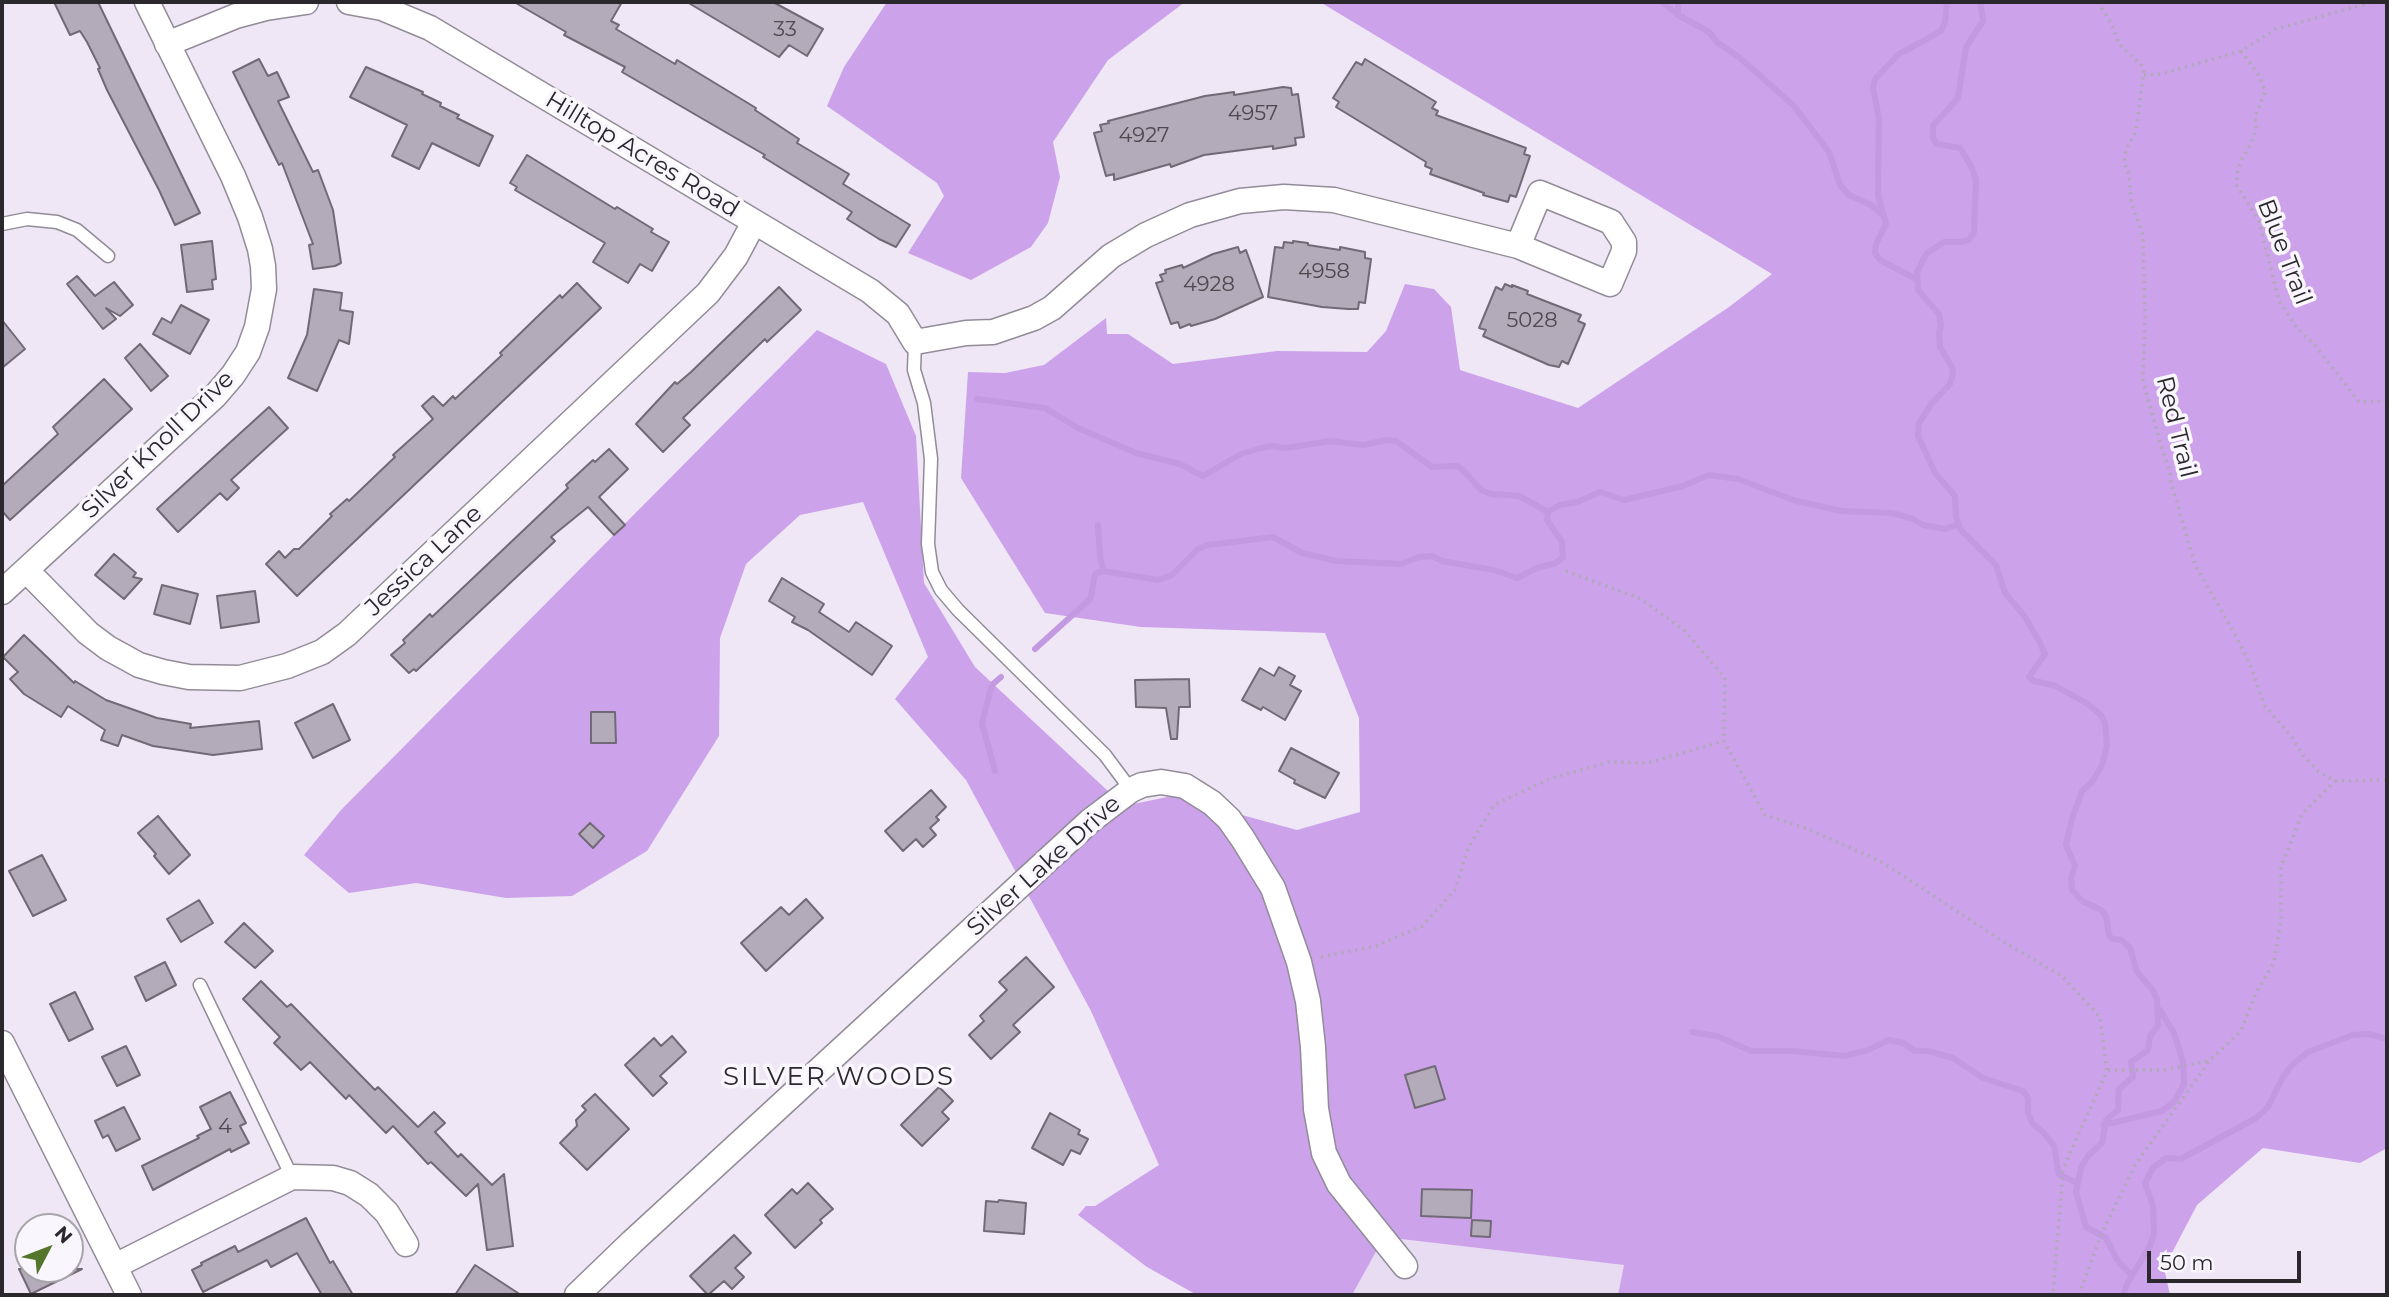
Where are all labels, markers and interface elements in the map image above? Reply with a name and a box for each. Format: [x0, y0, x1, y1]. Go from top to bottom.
house number: 33 [773, 17, 797, 43]
street label: Hilltop Acres Road [540, 86, 744, 224]
house number: 4957 [1228, 101, 1278, 127]
house number: 4927 [1119, 123, 1169, 149]
street label: Blue Trail [2251, 195, 2317, 309]
house number: 4958 [1298, 259, 1350, 285]
house number: 4928 [1183, 272, 1235, 298]
house number: 5028 [1506, 308, 1558, 334]
street label: Silver Knoll Drive [76, 365, 240, 525]
street label: Red Trail [2149, 373, 2203, 481]
street label: Jessica Lane [360, 500, 488, 622]
street label: Silver Lake Drive [961, 790, 1127, 942]
district label: SILVER WOODS [725, 1061, 953, 1093]
house number: 4 [218, 1114, 232, 1140]
north arrow [14, 1213, 84, 1283]
text: N [50, 1222, 77, 1248]
scale bar [2151, 1238, 2305, 1282]
text: 50 m [2160, 1250, 2214, 1275]

